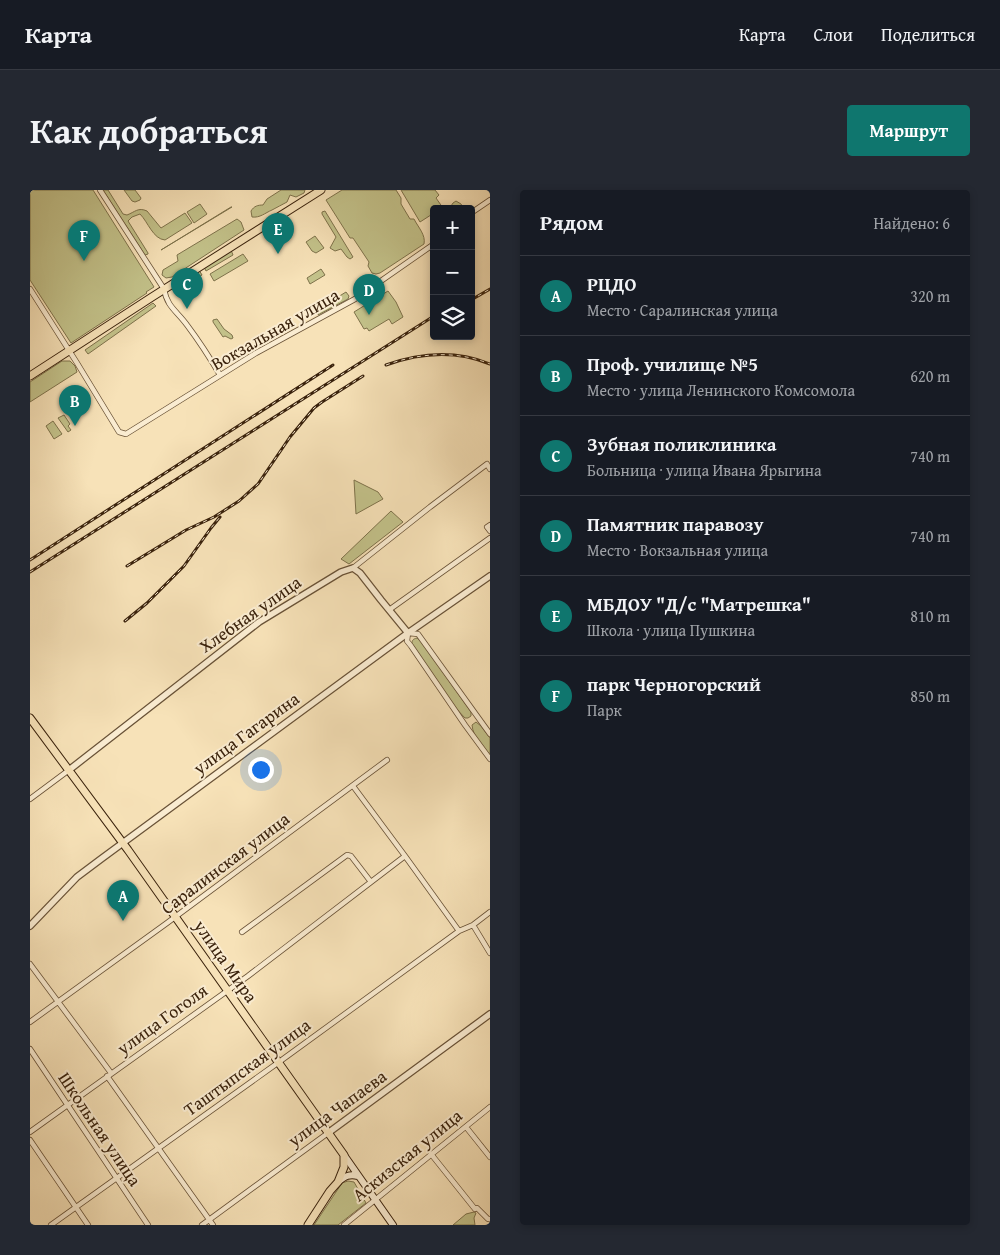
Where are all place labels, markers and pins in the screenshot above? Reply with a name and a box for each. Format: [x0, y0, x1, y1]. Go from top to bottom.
pin: E [262, 213, 294, 254]
pin: F [68, 220, 100, 261]
pin: C [171, 268, 203, 309]
pin: D [353, 274, 385, 315]
pin: B [59, 385, 91, 426]
pin: A [107, 880, 139, 921]

